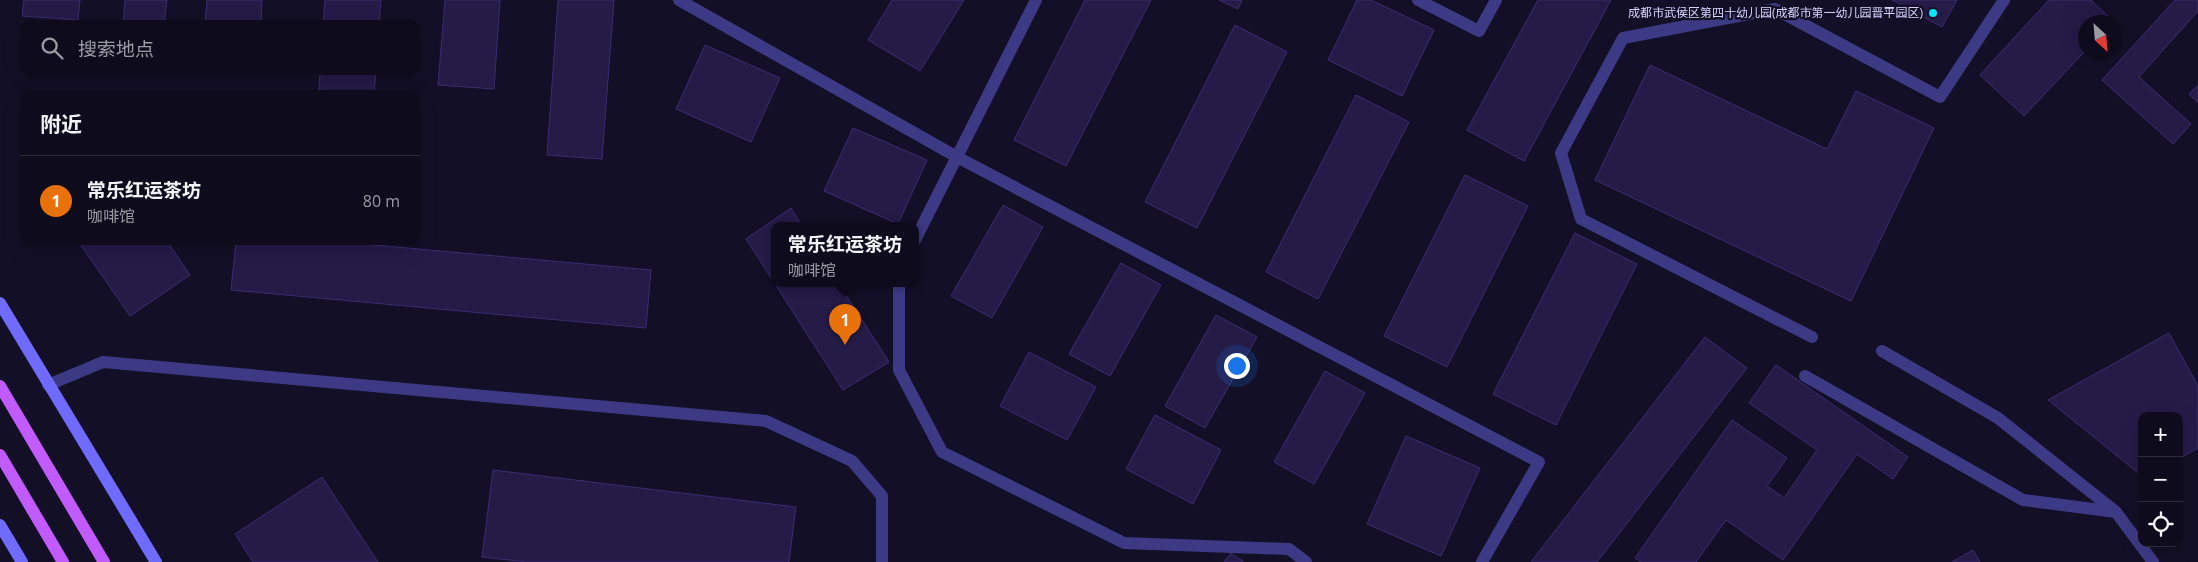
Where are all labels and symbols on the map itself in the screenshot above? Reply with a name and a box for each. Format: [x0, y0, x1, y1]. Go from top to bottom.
place label: 成都市武侯区第四十幼儿园(成都市第一幼儿园晋平园区) [1628, 4, 1923, 21]
marker: 成都市武侯区第四十幼儿园(成都市第一幼儿园晋平园区) [1927, 7, 1939, 19]
north arrow [2078, 15, 2123, 60]
pin: 1 [829, 304, 861, 345]
your location [1224, 353, 1250, 379]

